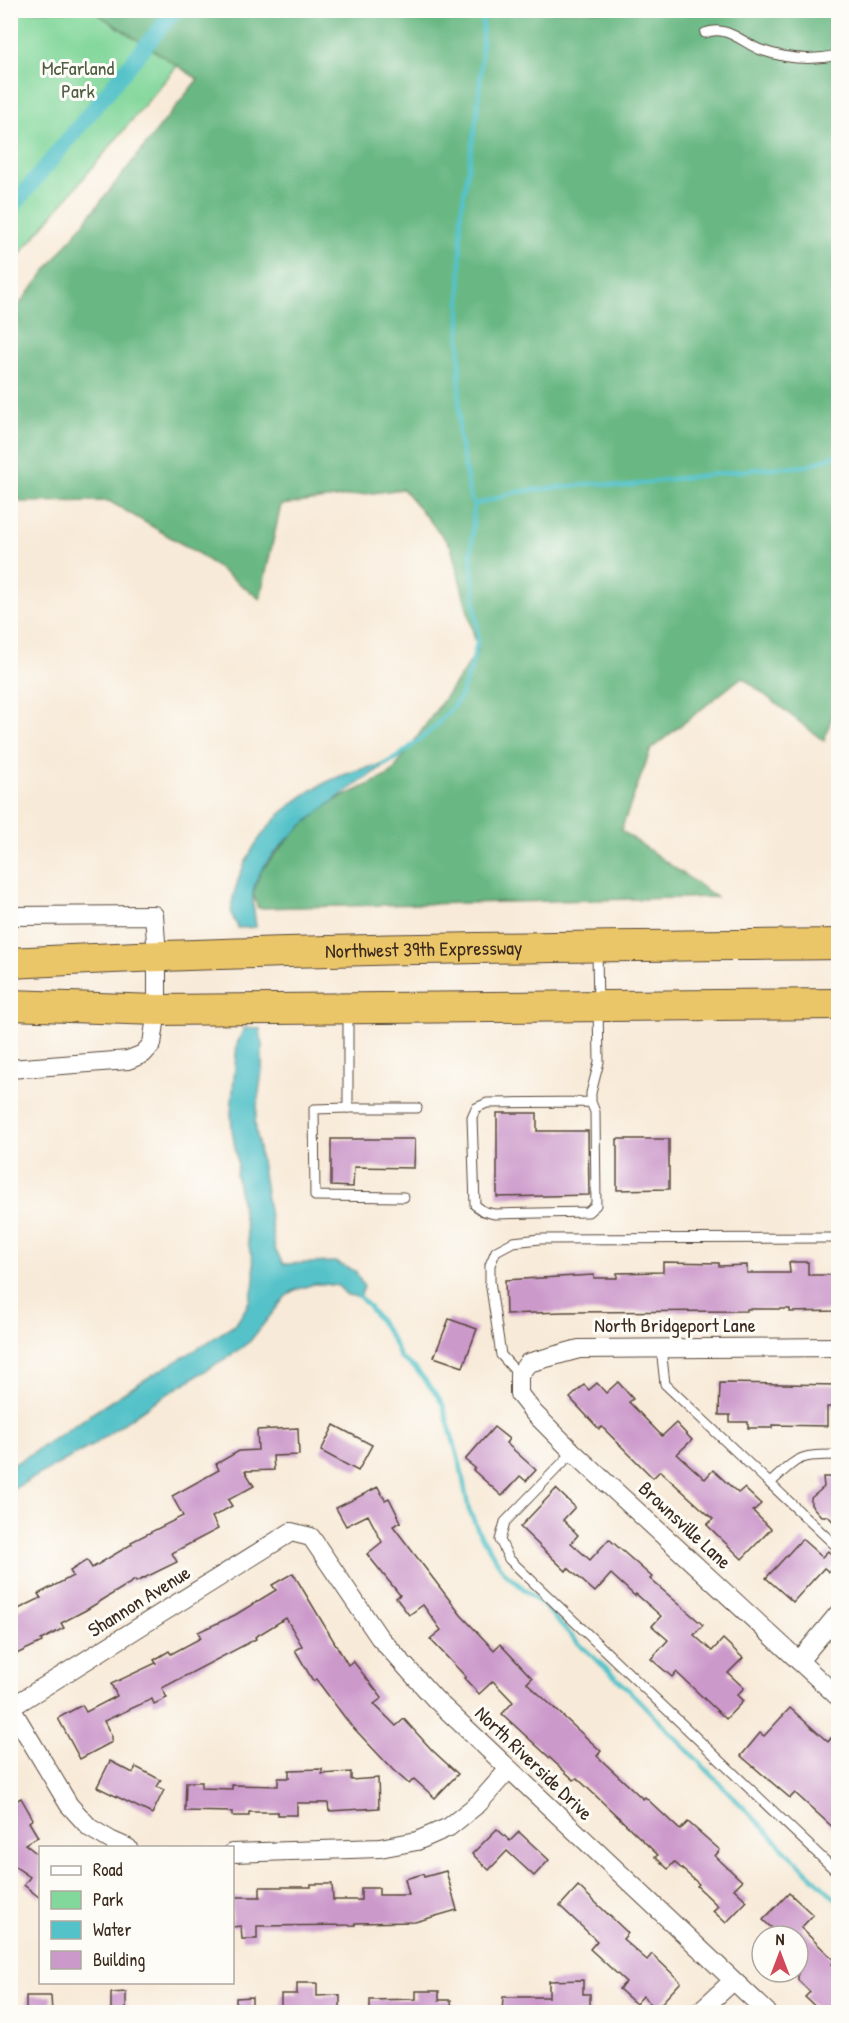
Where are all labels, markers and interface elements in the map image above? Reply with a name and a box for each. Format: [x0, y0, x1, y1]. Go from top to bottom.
park label: McFarland Park [42, 54, 115, 104]
street label: Northwest 39th Expressway [325, 933, 523, 964]
street label: North Bridgeport Lane [594, 1311, 756, 1338]
street label: Brownsville Lane [633, 1475, 738, 1575]
street label: Shannon Avenue [82, 1558, 195, 1643]
street label: North Riverside Drive [470, 1700, 599, 1826]
legend [39, 1846, 234, 1984]
text: Road [93, 1857, 123, 1882]
text: Park [93, 1887, 124, 1912]
text: Water [93, 1917, 131, 1942]
north arrow [750, 1924, 810, 1984]
text: N [776, 1928, 785, 1950]
text: Building [93, 1947, 145, 1972]

